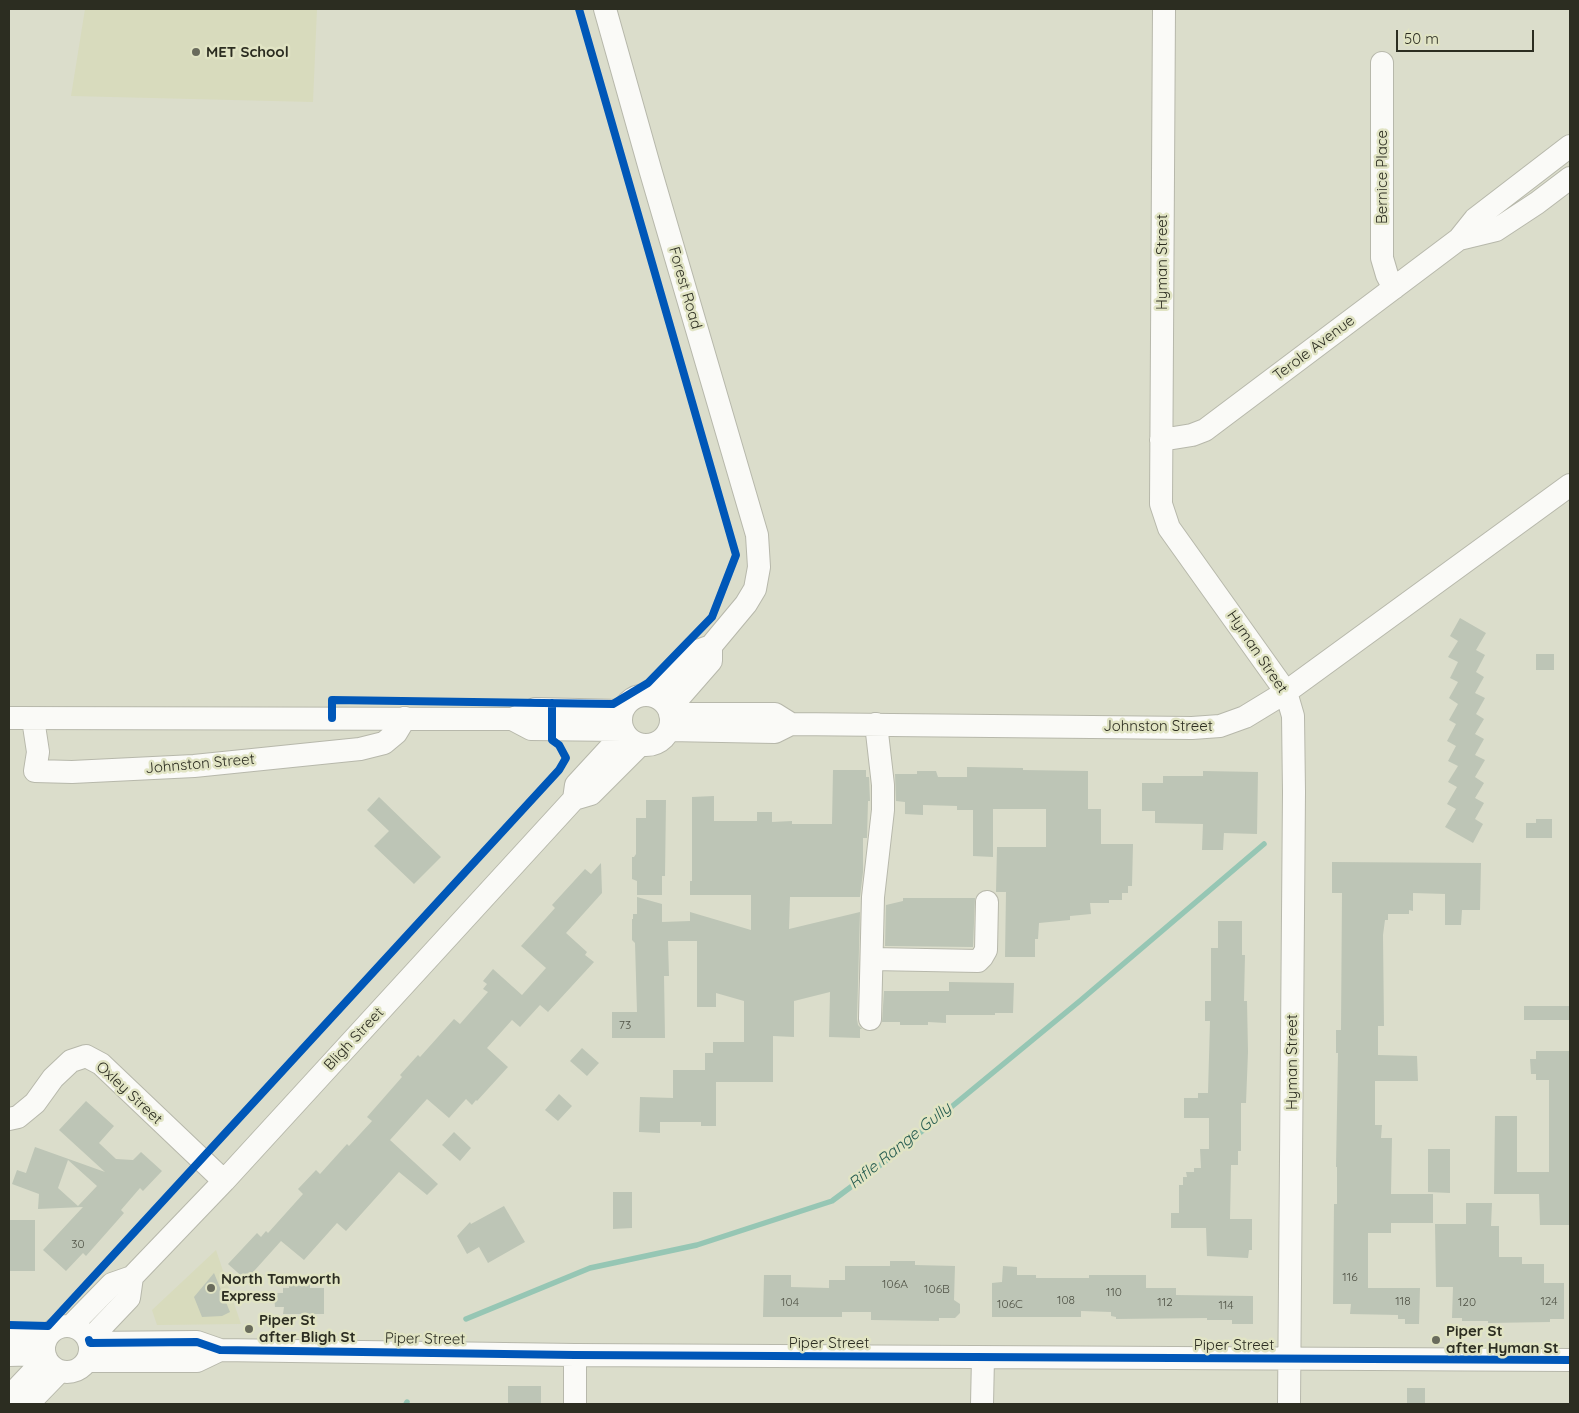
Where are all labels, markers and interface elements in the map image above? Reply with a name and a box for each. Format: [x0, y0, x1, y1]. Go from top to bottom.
scale bar [1399, 20, 1536, 52]
text: 50 m [1404, 29, 1439, 48]
place label: MET School [206, 43, 289, 61]
marker: MET School [190, 46, 202, 58]
street label: Bernice Place [1373, 130, 1391, 224]
street label: Hyman Street [1153, 214, 1171, 310]
street label: Forest Road [665, 245, 705, 331]
street label: Terole Avenue [1270, 312, 1358, 384]
street label: Hyman Street [1223, 607, 1291, 697]
street label: Johnston Street [1103, 717, 1213, 735]
street label: Johnston Street [145, 750, 255, 778]
street label: Bligh Street [320, 1004, 388, 1074]
street label: Hyman Street [1283, 1014, 1301, 1110]
house number: 73 [619, 1018, 631, 1032]
street label: Oxley Street [92, 1058, 166, 1128]
water label: Rifle Range Gully [845, 1099, 955, 1193]
house number: 30 [71, 1237, 85, 1251]
place label: North Tamworth Express [221, 1270, 340, 1305]
house number: 116 [1342, 1270, 1358, 1284]
house number: 106A [882, 1277, 908, 1291]
marker: North Tamworth Express [205, 1282, 217, 1294]
house number: 106B [924, 1282, 950, 1296]
house number: 110 [1106, 1285, 1122, 1299]
house number: 108 [1057, 1293, 1075, 1307]
house number: 118 [1395, 1294, 1411, 1308]
house number: 124 [1540, 1294, 1558, 1308]
house number: 104 [781, 1295, 799, 1309]
house number: 112 [1157, 1295, 1173, 1309]
house number: 120 [1458, 1295, 1476, 1309]
house number: 106C [997, 1297, 1023, 1311]
house number: 114 [1218, 1298, 1234, 1312]
place label: Piper St after Bligh St [259, 1311, 356, 1346]
place label: Piper St after Hyman St [1446, 1322, 1559, 1357]
marker: Piper St after Bligh St [243, 1323, 255, 1335]
street label: Piper Street [385, 1329, 465, 1349]
street label: Piper Street [789, 1334, 869, 1352]
marker: Piper St after Hyman St [1430, 1334, 1442, 1346]
street label: Piper Street [1194, 1336, 1274, 1354]

